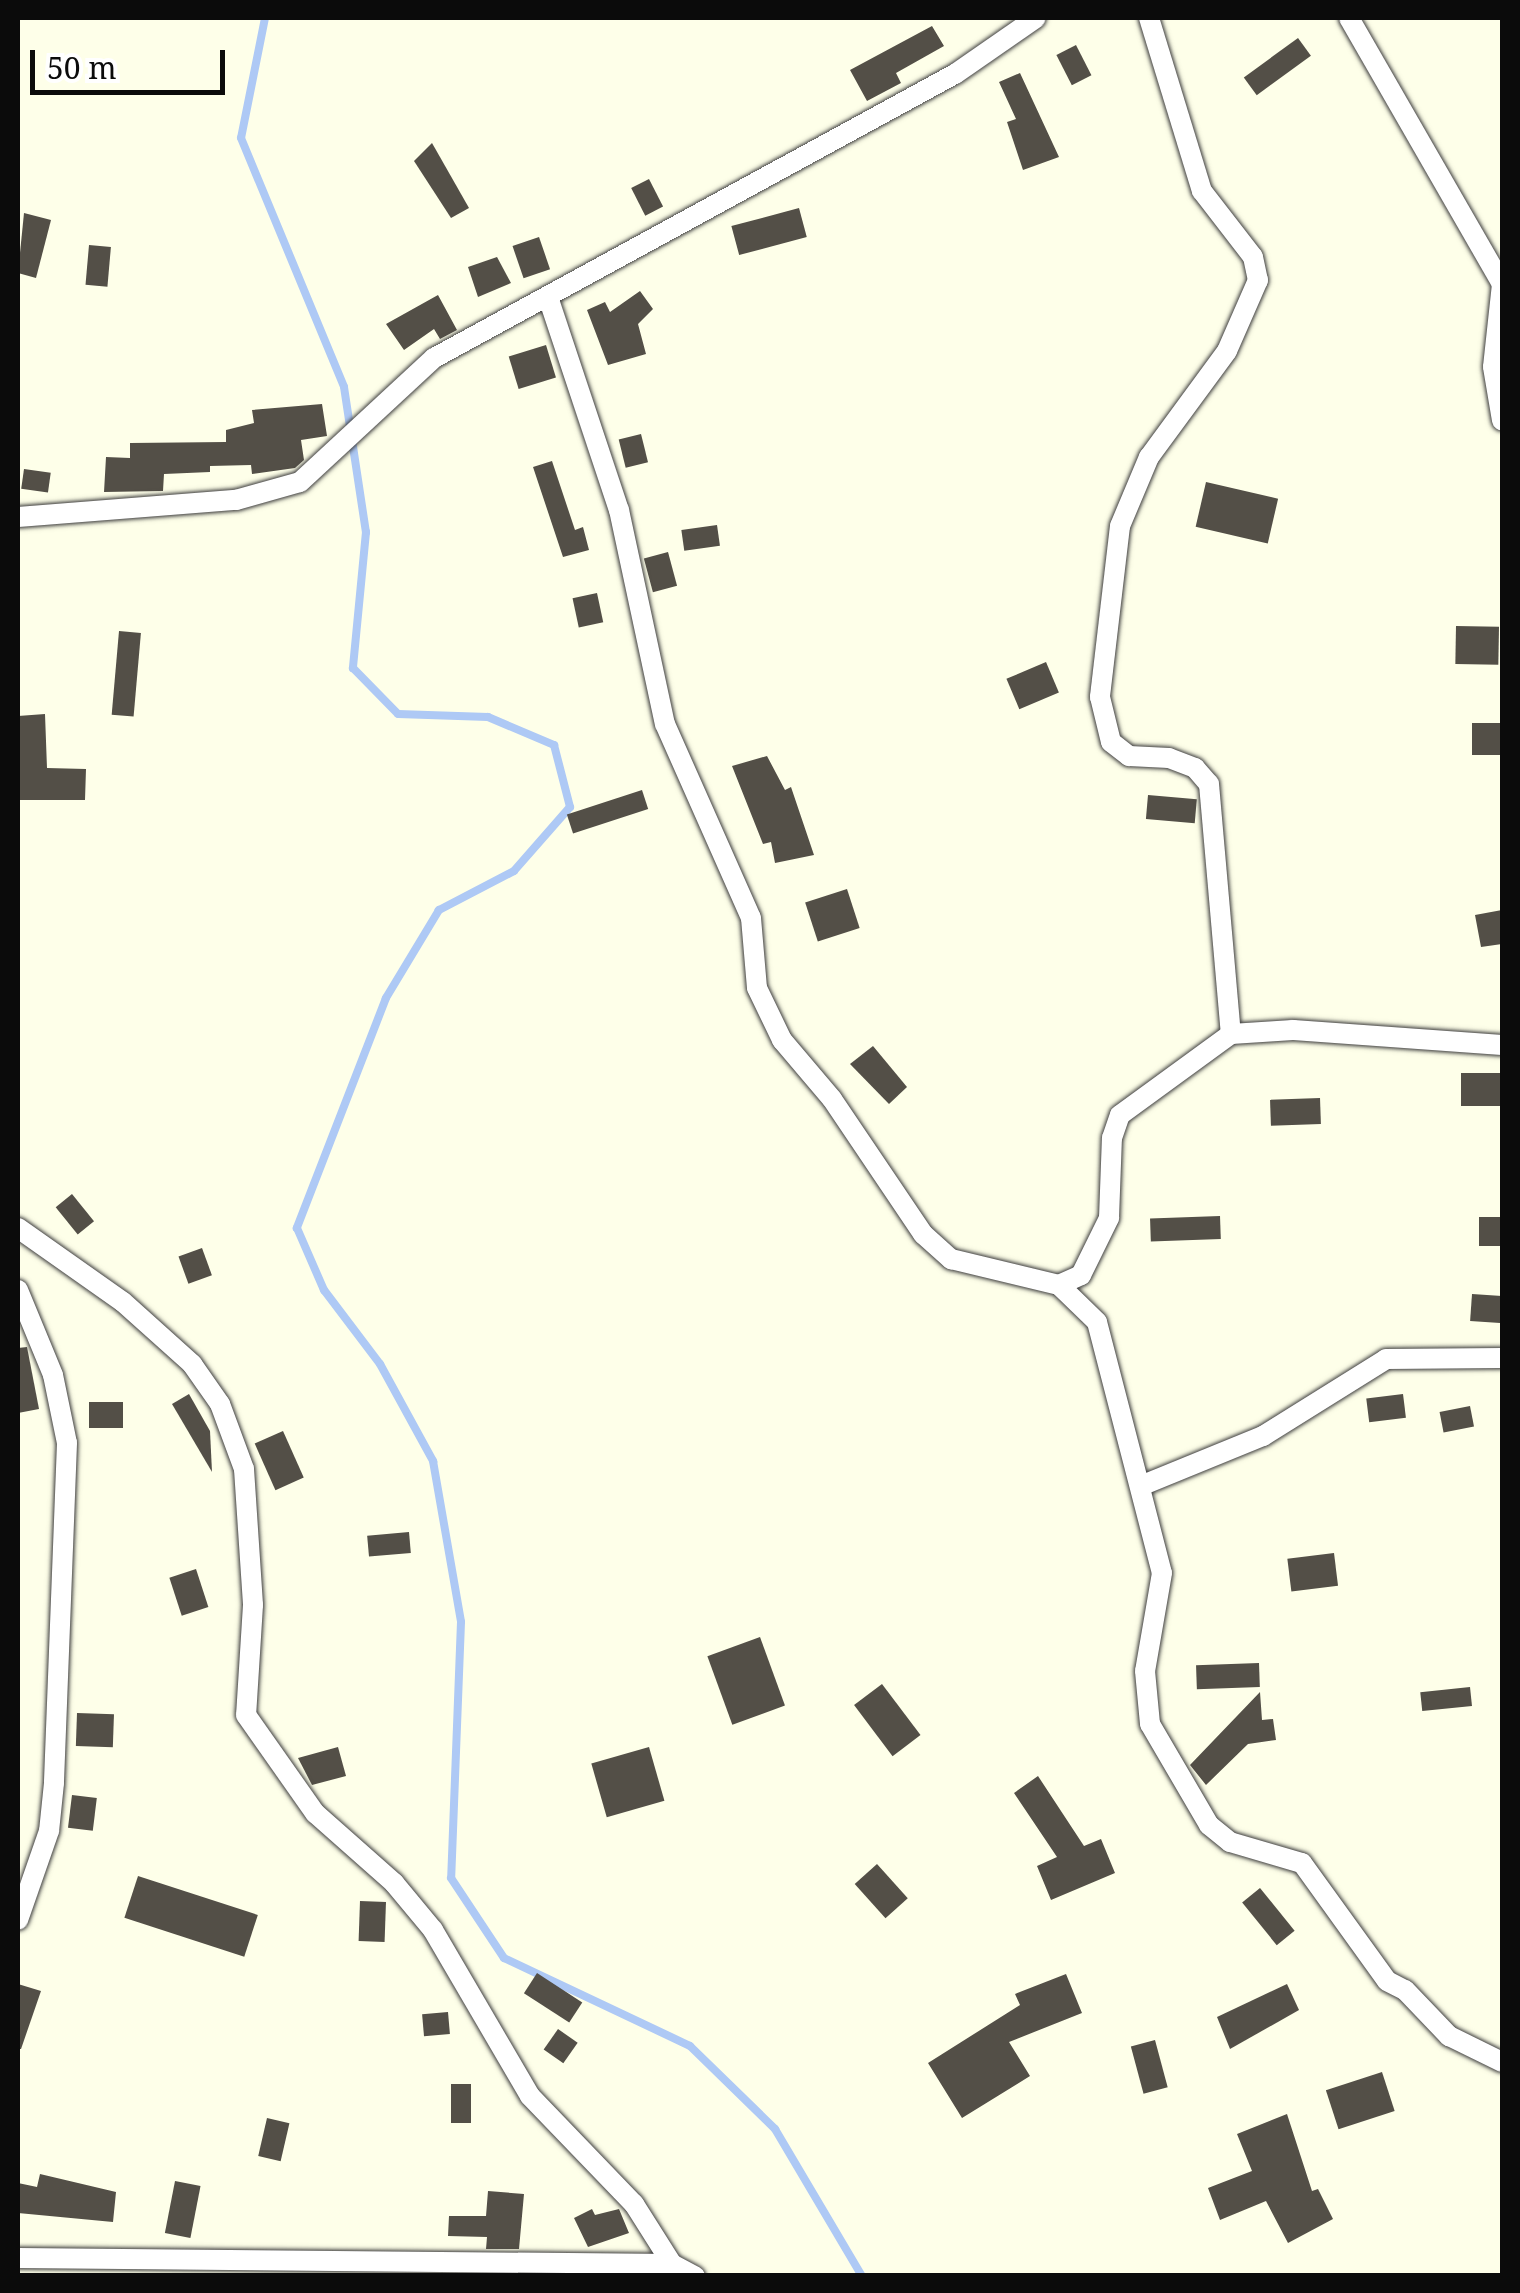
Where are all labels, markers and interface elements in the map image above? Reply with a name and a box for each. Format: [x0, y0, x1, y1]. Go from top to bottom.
scale bar [35, 30, 230, 92]
text: 50 m [47, 47, 117, 88]

